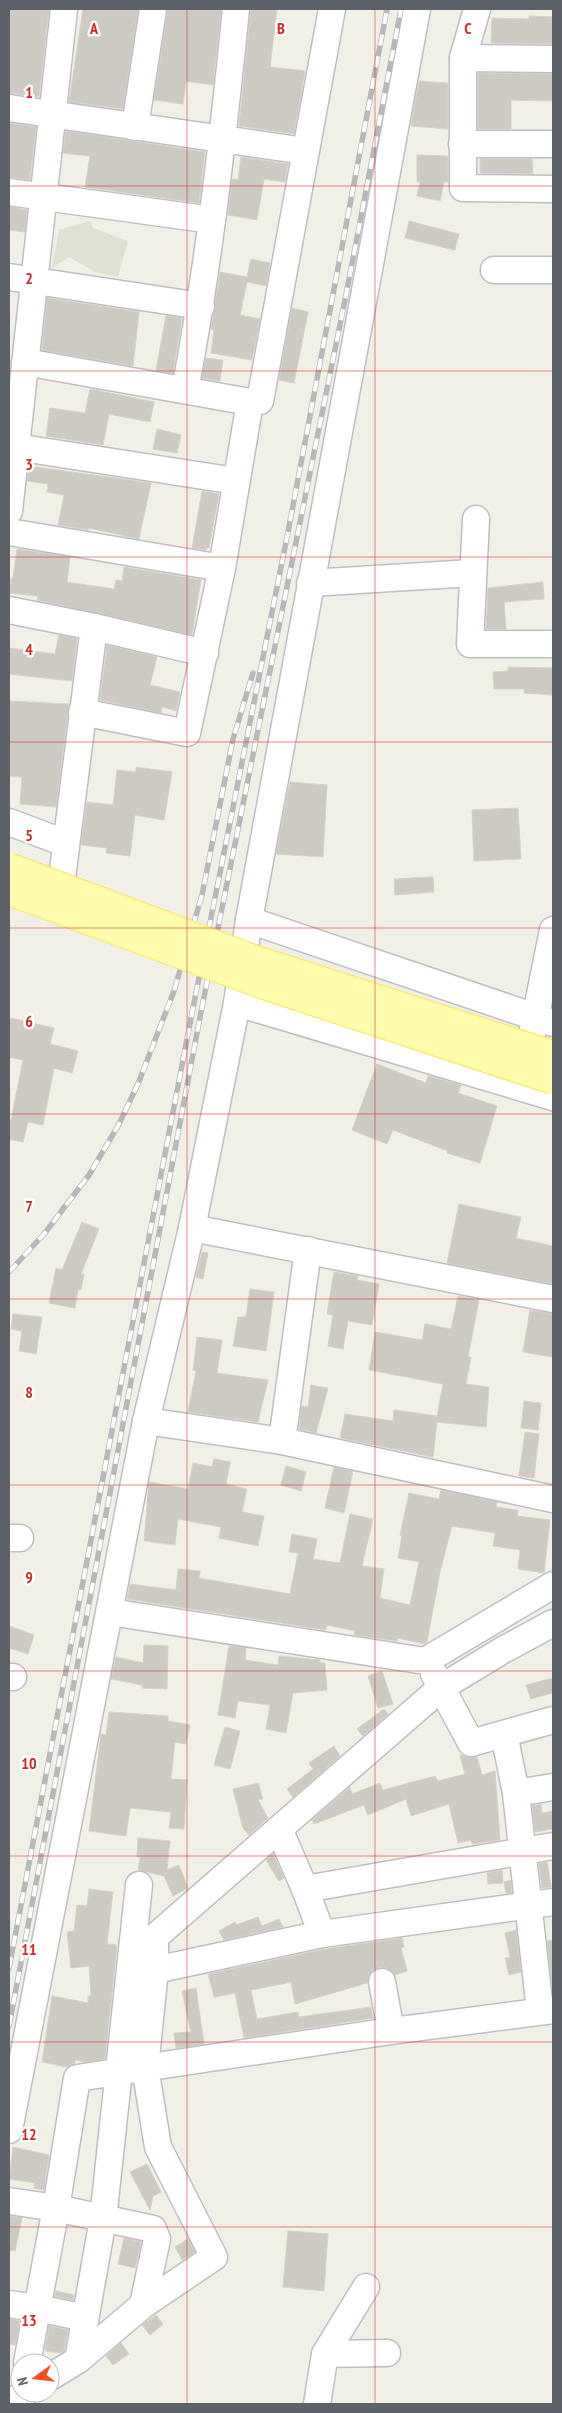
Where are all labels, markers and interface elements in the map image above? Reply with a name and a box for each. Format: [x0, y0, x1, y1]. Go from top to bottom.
text: A [89, 18, 99, 38]
text: B [277, 18, 285, 38]
text: C [464, 18, 472, 38]
text: 1 [25, 82, 33, 102]
text: 2 [25, 268, 33, 288]
text: 3 [25, 454, 33, 474]
text: 4 [25, 639, 33, 659]
text: 5 [25, 825, 33, 845]
text: 6 [25, 1011, 33, 1031]
text: 7 [25, 1196, 33, 1216]
text: 8 [25, 1382, 33, 1402]
text: 9 [25, 1567, 33, 1587]
text: 10 [21, 1753, 37, 1773]
text: 11 [21, 1939, 37, 1959]
text: 12 [21, 2124, 37, 2144]
text: 13 [21, 2310, 37, 2330]
north arrow [10, 2353, 60, 2403]
text: N [13, 2375, 32, 2387]

